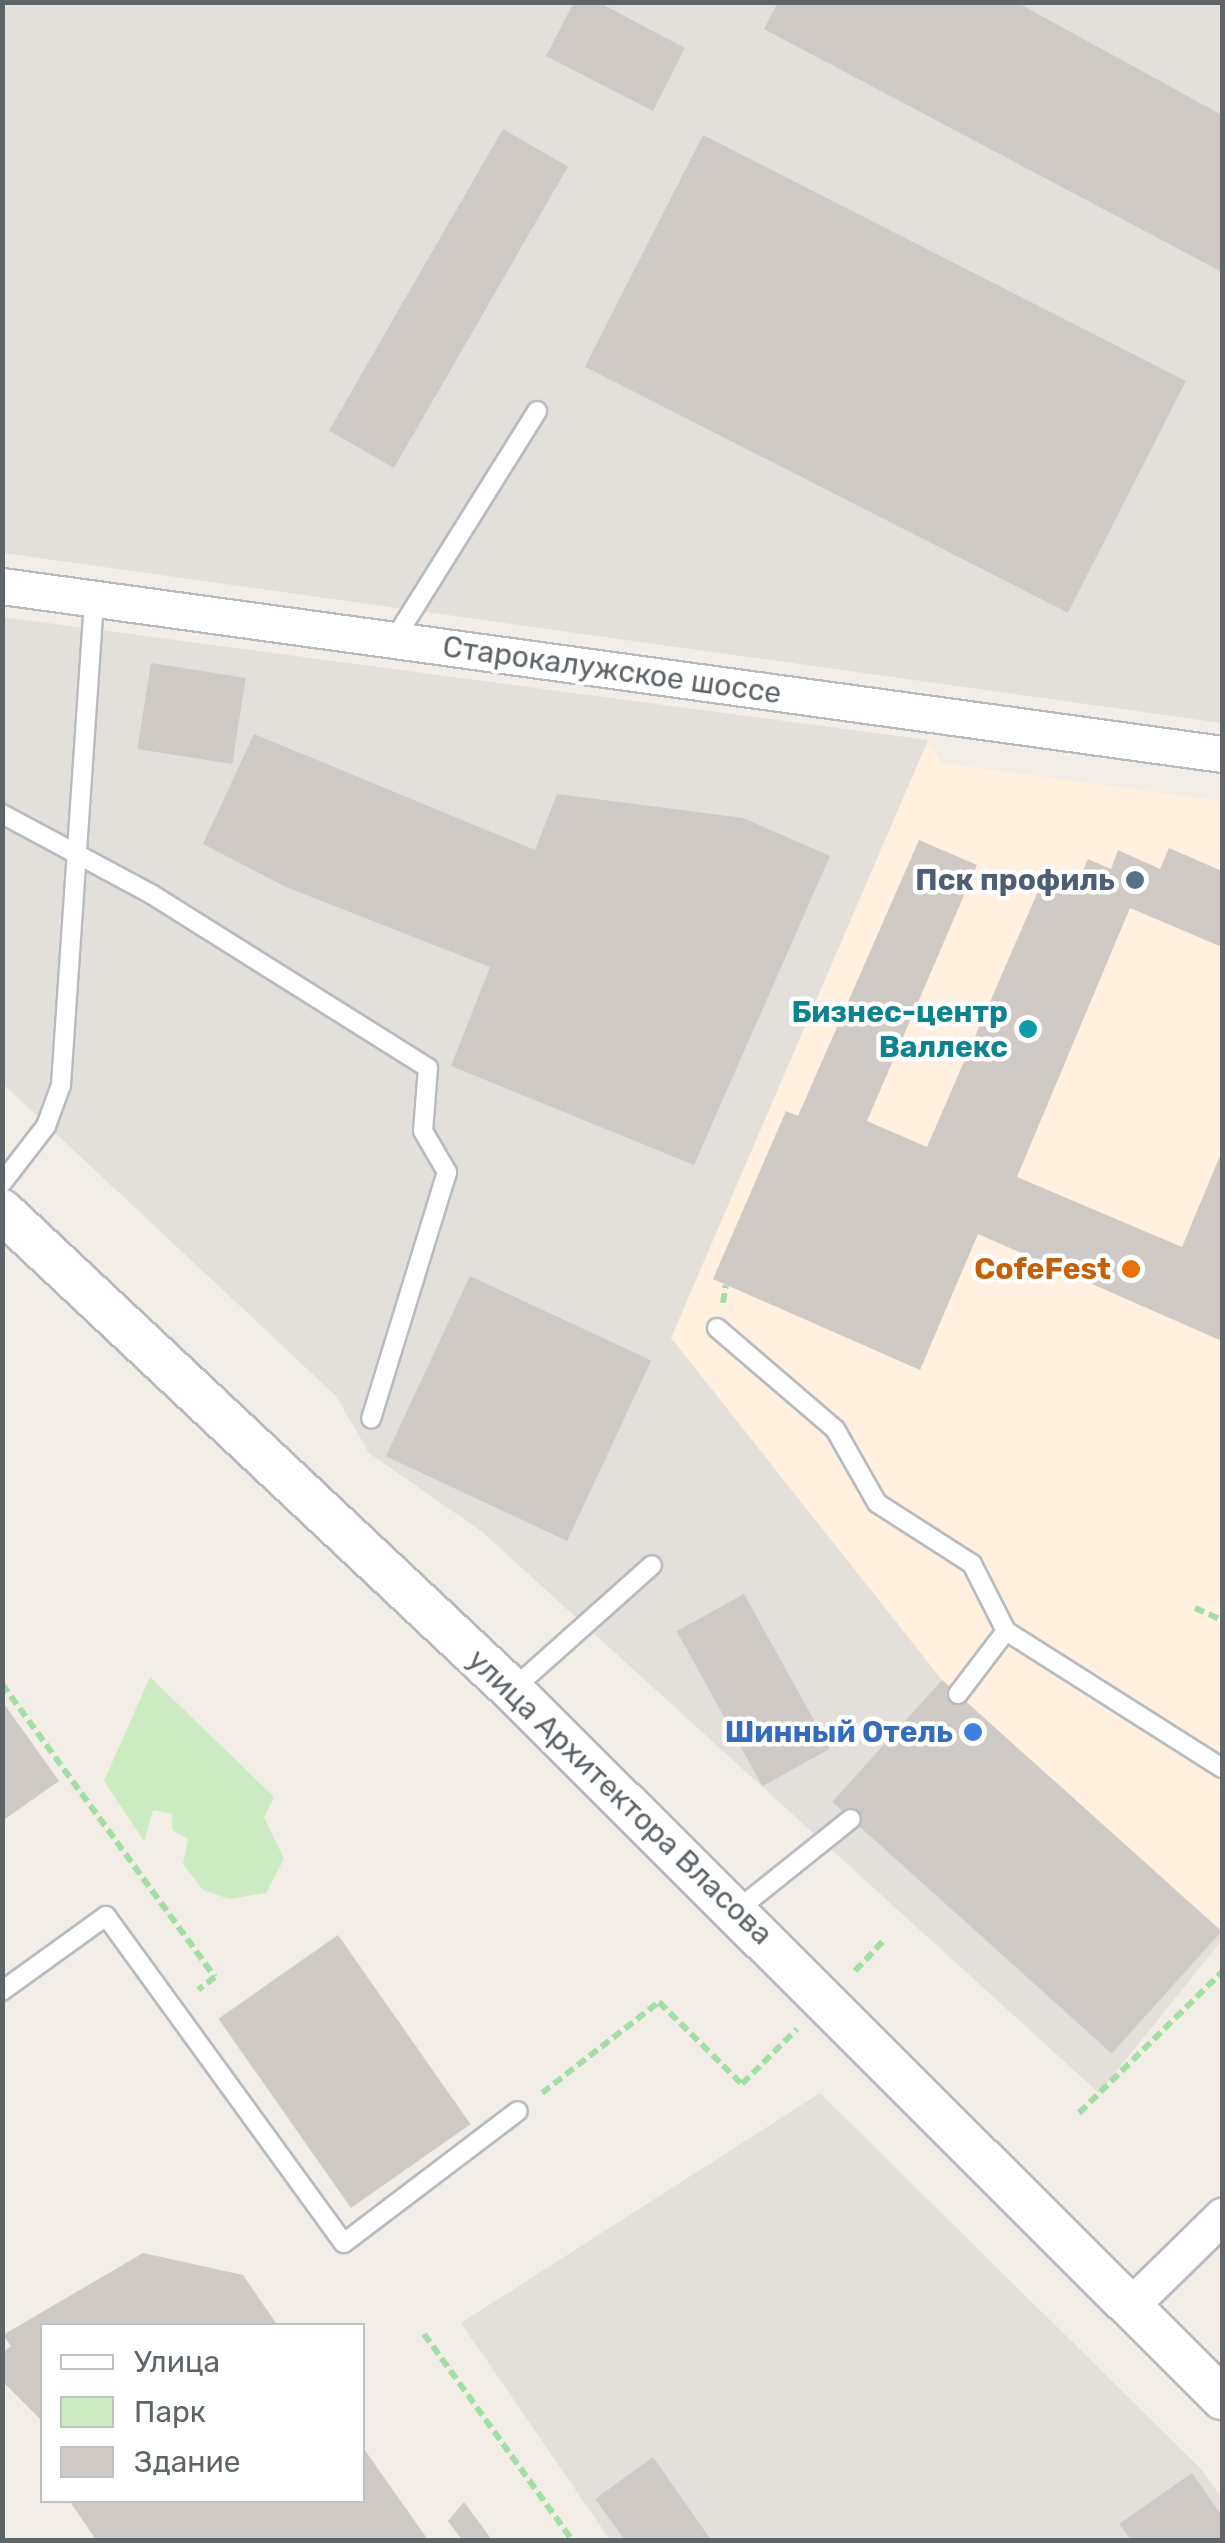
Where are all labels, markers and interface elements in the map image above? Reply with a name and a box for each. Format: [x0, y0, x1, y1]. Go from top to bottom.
street label: Старокалужское шоссе [440, 628, 784, 712]
place label: Пск профиль [915, 862, 1115, 898]
marker: Пск профиль [1124, 869, 1146, 891]
place label: Бизнес-центр Валлекс [792, 994, 1008, 1064]
marker: Бизнес-центр Валлекс [1017, 1018, 1039, 1040]
place label: CofeFest [974, 1251, 1111, 1287]
marker: CofeFest [1120, 1258, 1142, 1280]
street label: улица Архитектора Власова [460, 1642, 780, 1952]
place label: Шинный Отель [725, 1714, 953, 1750]
marker: Шинный Отель [962, 1721, 984, 1743]
legend [40, 2323, 365, 2503]
text: Улица [134, 2344, 220, 2380]
text: Парк [134, 2394, 206, 2430]
text: Здание [134, 2444, 241, 2480]

